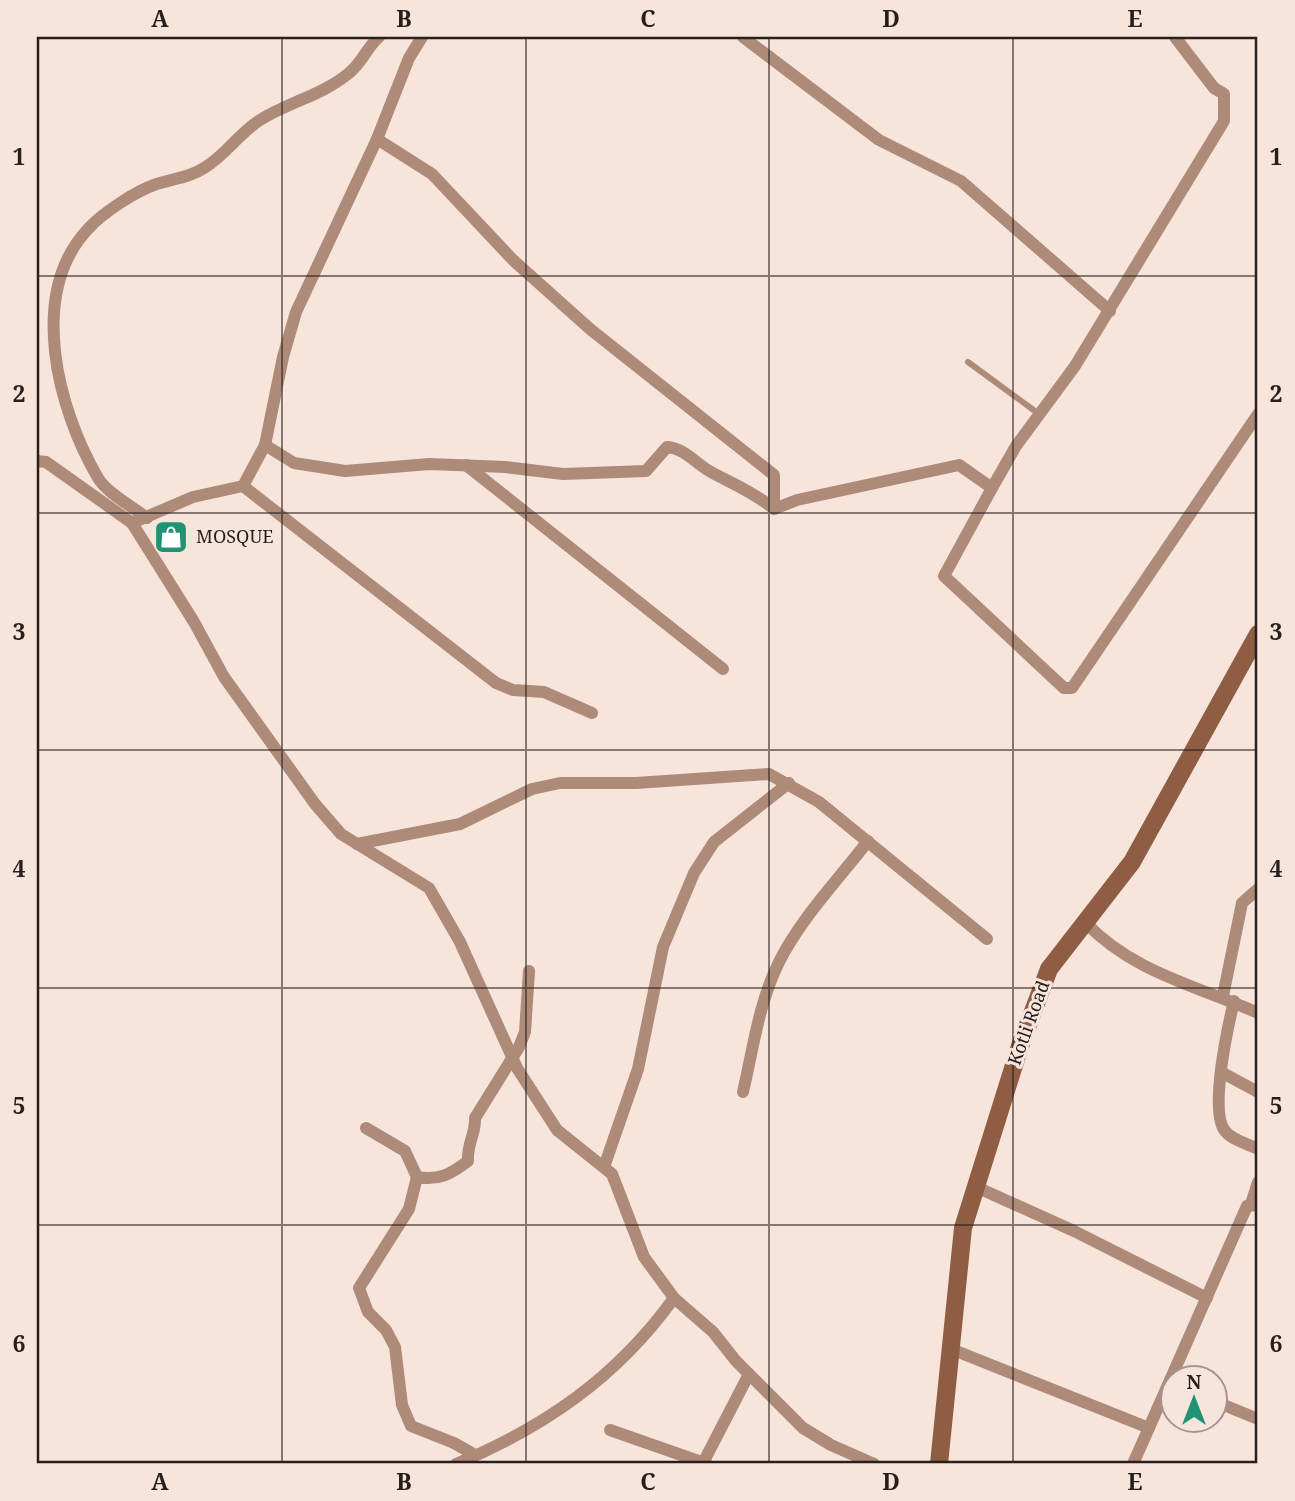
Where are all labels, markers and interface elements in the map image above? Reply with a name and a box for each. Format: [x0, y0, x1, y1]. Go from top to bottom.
text: A [151, 2, 169, 34]
text: B [396, 2, 412, 34]
text: C [640, 2, 656, 34]
text: D [882, 2, 900, 34]
text: E [1127, 2, 1143, 34]
text: 1 [13, 140, 26, 172]
text: 1 [1270, 140, 1283, 172]
text: 2 [13, 377, 26, 409]
text: 2 [1270, 377, 1283, 409]
shop icon: MOSQUE [152, 518, 190, 556]
place label: MOSQUE [196, 524, 274, 548]
text: 3 [13, 615, 26, 647]
text: 3 [1270, 615, 1283, 647]
text: 4 [13, 852, 26, 884]
text: 4 [1270, 852, 1283, 884]
street label: Kotli Road [1002, 977, 1054, 1068]
text: 5 [13, 1089, 26, 1121]
text: 5 [1270, 1089, 1283, 1121]
text: 6 [13, 1327, 26, 1359]
text: 6 [1270, 1327, 1283, 1359]
north arrow [1158, 1364, 1228, 1434]
text: N [1187, 1369, 1202, 1395]
text: A [151, 1465, 169, 1497]
text: B [396, 1465, 412, 1497]
text: C [640, 1465, 656, 1497]
text: D [882, 1465, 900, 1497]
text: E [1127, 1465, 1143, 1497]

